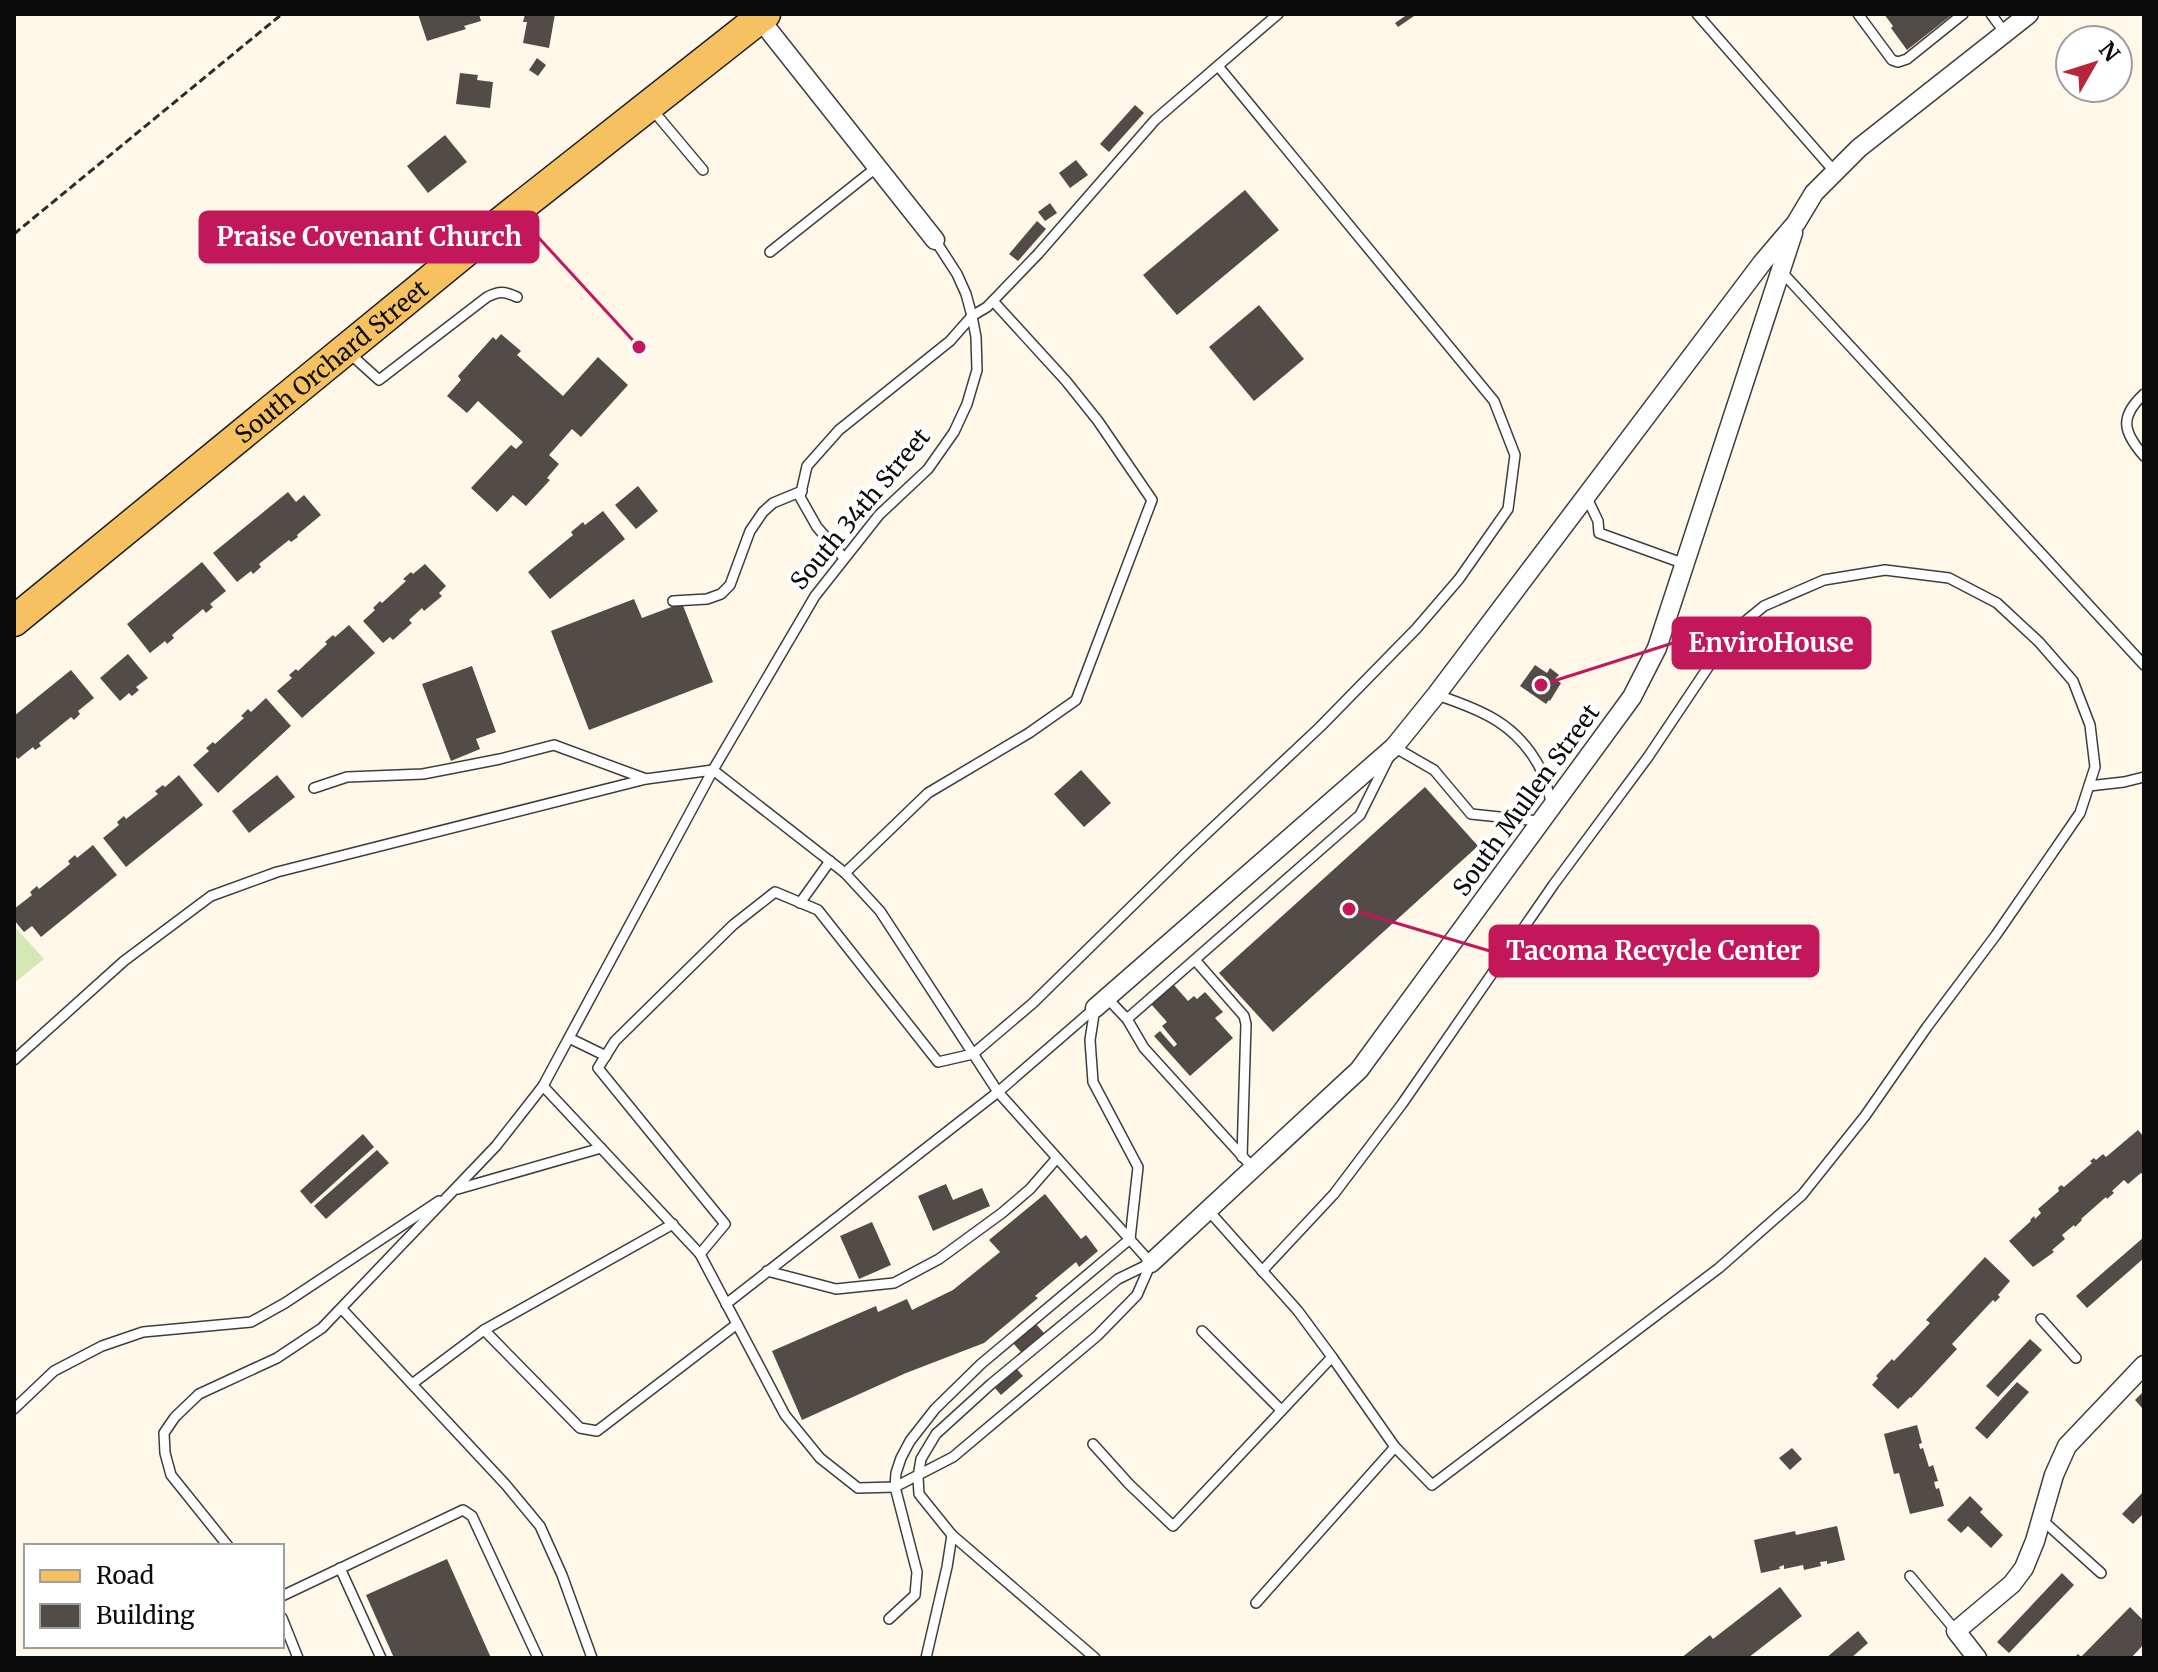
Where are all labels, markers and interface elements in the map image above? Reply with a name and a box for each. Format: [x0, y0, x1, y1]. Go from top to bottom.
north arrow [2054, 24, 2134, 104]
text: N [2093, 36, 2126, 67]
callout: Praise Covenant Church [200, 212, 538, 262]
text: Praise Covenant Church [216, 220, 522, 253]
street label: South Orchard Street [228, 272, 435, 450]
street label: South 34th Street [783, 421, 937, 596]
callout: EnviroHouse [1673, 618, 1870, 668]
text: EnviroHouse [1688, 626, 1854, 659]
street label: South Mullen Street [1446, 697, 1606, 902]
callout: Tacoma Recycle Center [1490, 926, 1818, 976]
text: Tacoma Recycle Center [1506, 934, 1802, 967]
legend [24, 1544, 284, 1648]
text: Road [96, 1560, 154, 1591]
text: Building [96, 1600, 195, 1631]

